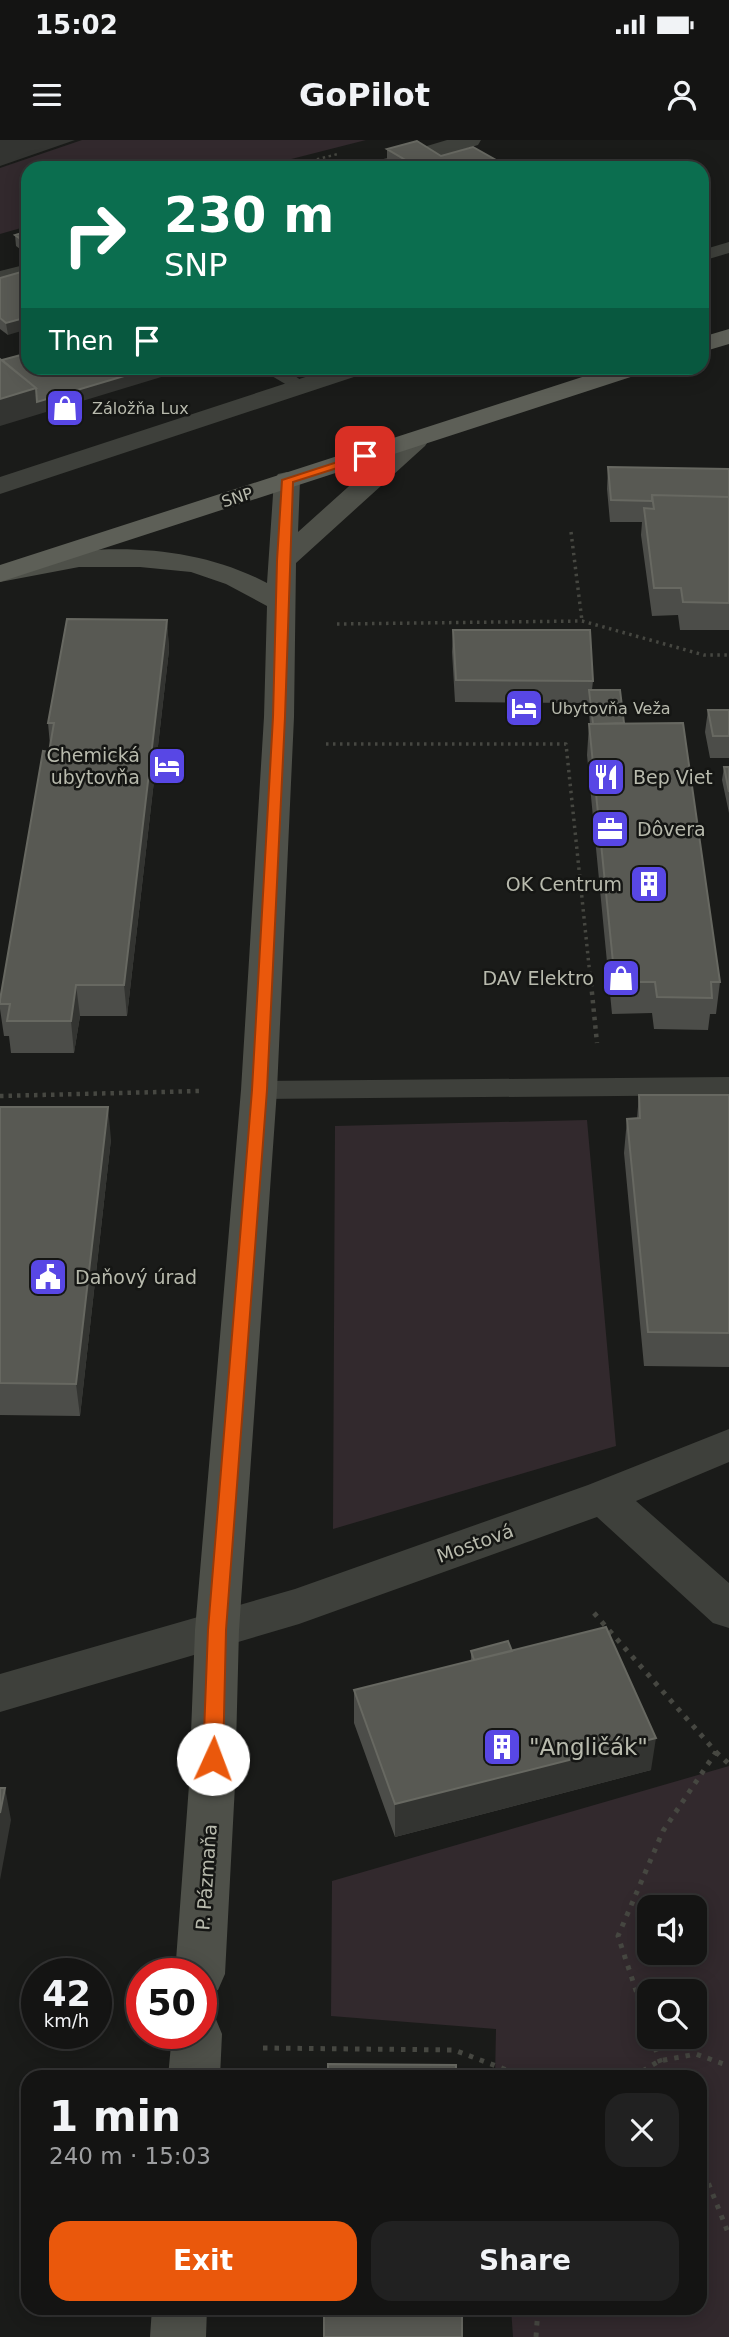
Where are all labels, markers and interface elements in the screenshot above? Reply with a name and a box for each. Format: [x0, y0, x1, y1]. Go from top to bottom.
text: 15:02 [35, 10, 118, 40]
icon: menu [28, 76, 66, 114]
text: GoPilot [299, 76, 430, 114]
icon: person [663, 76, 701, 114]
text: 230 m [164, 187, 334, 244]
icon: right [49, 189, 140, 280]
text: SNP [164, 246, 228, 284]
icon: arrive [128, 322, 166, 360]
text: Then [49, 326, 114, 356]
shop icon: Záložňa Lux [44, 387, 86, 429]
place label: Záložňa Lux [92, 399, 189, 418]
pin [335, 426, 395, 486]
icon: arrive [346, 437, 384, 475]
street label: SNP [219, 483, 256, 511]
hotel icon: Ubytovňa Veža [503, 687, 545, 729]
place label: Ubytovňa Veža [551, 699, 671, 718]
place label: Chemická ubytovňa [46, 744, 140, 788]
hotel icon: Chemická ubytovňa [146, 745, 188, 787]
restaurant icon: Bep Viet [585, 756, 627, 798]
place label: Bep Viet [633, 766, 713, 788]
office icon: Dôvera [589, 808, 631, 850]
place label: Dôvera [637, 818, 706, 840]
building icon: OK Centrum [628, 863, 670, 905]
place label: OK Centrum [506, 873, 622, 895]
shop icon: DAV Elektro [600, 957, 642, 999]
place label: DAV Elektro [482, 967, 594, 989]
public building icon: Daňový úrad [27, 1256, 69, 1298]
place label: Daňový úrad [75, 1266, 197, 1288]
street label: Mostová [434, 1519, 516, 1567]
position arrow [176, 1722, 250, 1796]
building icon: "Angličák" [481, 1726, 523, 1768]
place label: "Angličák" [529, 1734, 648, 1760]
street label: P. Pázmaňa [191, 1823, 221, 1931]
map controls [637, 1895, 707, 2049]
button: sound [637, 1895, 707, 1965]
speed limit sign: 50 [126, 1958, 217, 2049]
text: 42 [42, 1974, 91, 2014]
button: search [637, 1979, 707, 2049]
text: km/h [44, 2010, 89, 2031]
text: 1 min [49, 2092, 181, 2141]
button: close [605, 2093, 679, 2167]
text: 240 m · 15:03 [49, 2143, 211, 2169]
button: Exit [49, 2221, 357, 2301]
button: Share [371, 2221, 679, 2301]

